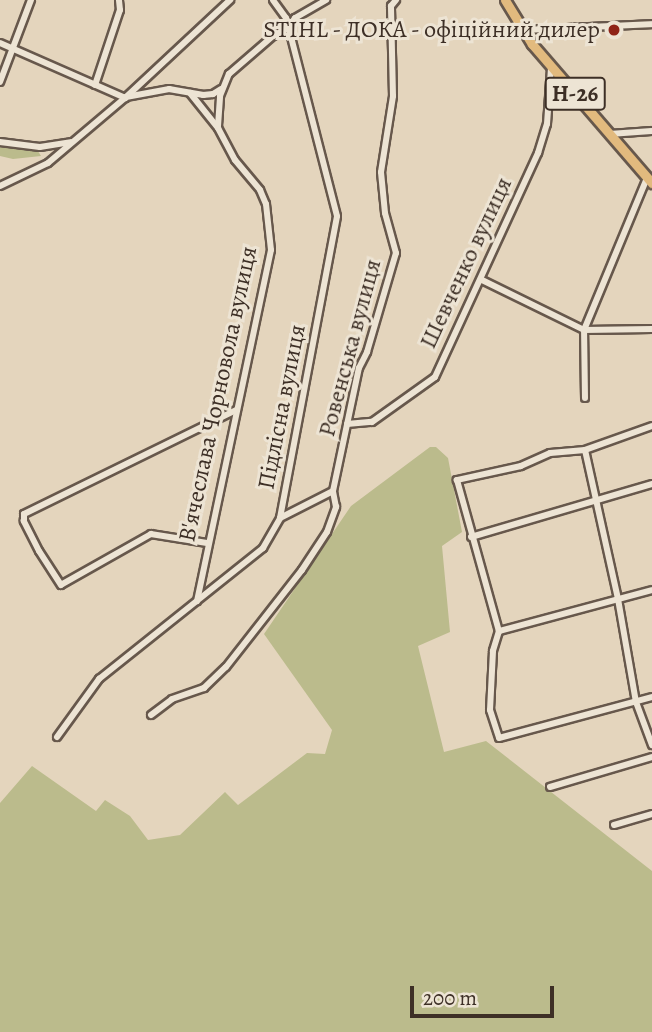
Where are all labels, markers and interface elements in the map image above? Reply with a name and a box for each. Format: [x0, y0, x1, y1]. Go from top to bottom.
place label: STIHL - ДОКА - офіційний дилер [261, 16, 600, 44]
marker: STIHL - ДОКА - офіційний дилер [606, 22, 622, 38]
road number: Н-26 [544, 74, 606, 114]
street label: Шевченко вулиця [414, 173, 518, 353]
street label: В'ячеслава Чорновола вулиця [173, 244, 263, 544]
street label: Ровенська вулиця [312, 256, 388, 440]
street label: Підлісна вулиця [252, 322, 312, 492]
scale bar [414, 972, 558, 1016]
text: 200 m [423, 984, 477, 1012]

